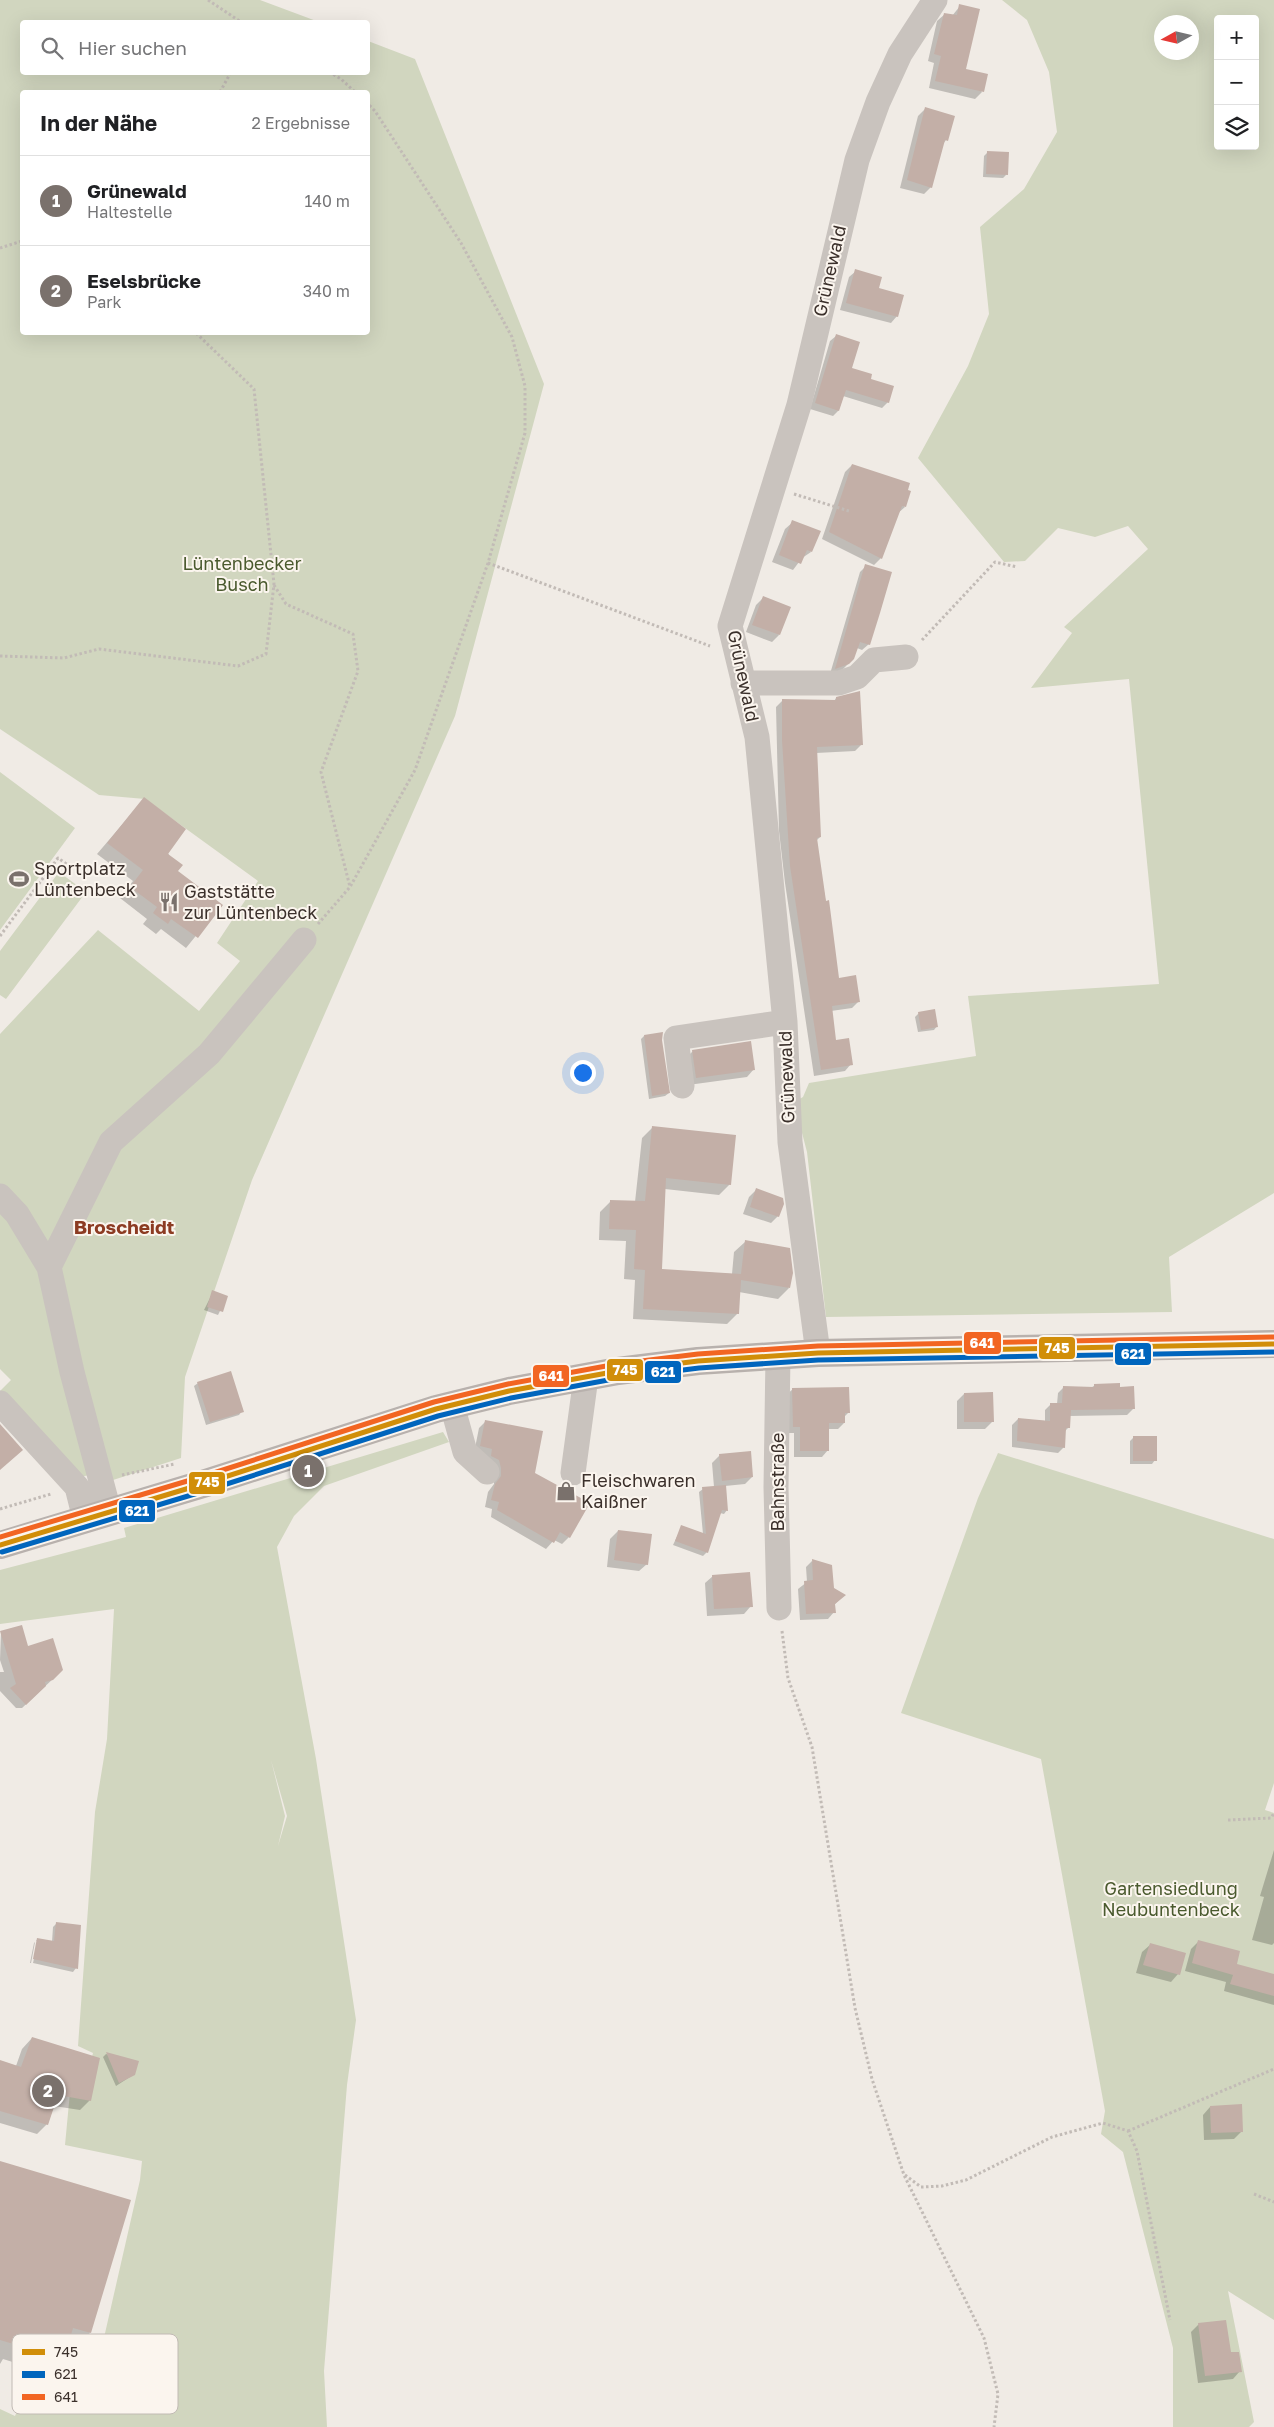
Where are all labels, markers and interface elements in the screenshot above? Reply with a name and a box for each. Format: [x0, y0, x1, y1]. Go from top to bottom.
north arrow [1154, 15, 1199, 60]
map controls [1214, 15, 1259, 150]
button: + [1214, 15, 1259, 60]
search box [20, 20, 370, 75]
icon: search [38, 34, 66, 62]
text: Hier suchen [78, 36, 187, 59]
button: − [1214, 60, 1259, 105]
button: layers [1214, 105, 1259, 150]
text: In der Nähe [40, 110, 157, 136]
text: 2 Ergebnisse [252, 113, 350, 133]
text: Grünewald [87, 179, 187, 202]
text: 1 [52, 191, 60, 211]
text: 140 m [304, 191, 350, 211]
text: Haltestelle [87, 202, 172, 222]
street label: Grünewald [808, 223, 850, 319]
text: Eselsbrücke [87, 269, 201, 292]
text: 2 [51, 281, 61, 301]
text: 340 m [303, 281, 350, 301]
text: Park [87, 292, 122, 312]
park label: Lüntenbecker Busch [183, 552, 301, 595]
street label: Grünewald [724, 628, 764, 724]
place label: Sportplatz Lüntenbeck [34, 857, 136, 900]
sports icon: Sportplatz Lüntenbeck [8, 868, 30, 890]
place label: Gaststätte zur Lüntenbeck [184, 880, 317, 923]
restaurant icon: Gaststätte zur Lüntenbeck [158, 891, 180, 913]
street label: Grünewald [773, 1030, 799, 1124]
your location [570, 1060, 596, 1086]
district label: Broscheidt [74, 1215, 175, 1238]
line badge: 641 [963, 1331, 1002, 1355]
text: 641 [970, 1334, 994, 1351]
line badge: 745 [1038, 1336, 1076, 1360]
text: 745 [1045, 1339, 1070, 1356]
line badge: 621 [1114, 1342, 1152, 1366]
text: 621 [1121, 1345, 1145, 1362]
line badge: 745 [606, 1358, 644, 1382]
line badge: 621 [644, 1360, 682, 1384]
text: 745 [613, 1361, 638, 1378]
text: 621 [651, 1363, 675, 1380]
line badge: 641 [532, 1364, 570, 1388]
text: 641 [539, 1367, 563, 1384]
street label: Bahnstraße [766, 1433, 788, 1532]
pin: 1 [292, 1452, 324, 1490]
place label: Fleischwaren Kaißner [581, 1469, 696, 1512]
line badge: 745 [188, 1471, 226, 1495]
text: 745 [195, 1473, 220, 1490]
shop icon: Fleischwaren Kaißner [555, 1480, 577, 1502]
line badge: 621 [118, 1499, 156, 1523]
text: 621 [125, 1502, 149, 1519]
park label: Gartensiedlung Neubuntenbeck [1102, 1877, 1240, 1920]
pin: 2 [32, 2072, 64, 2110]
legend [12, 2334, 178, 2414]
text: 745 [54, 2343, 78, 2360]
text: 621 [54, 2365, 78, 2382]
text: 641 [54, 2388, 78, 2405]

